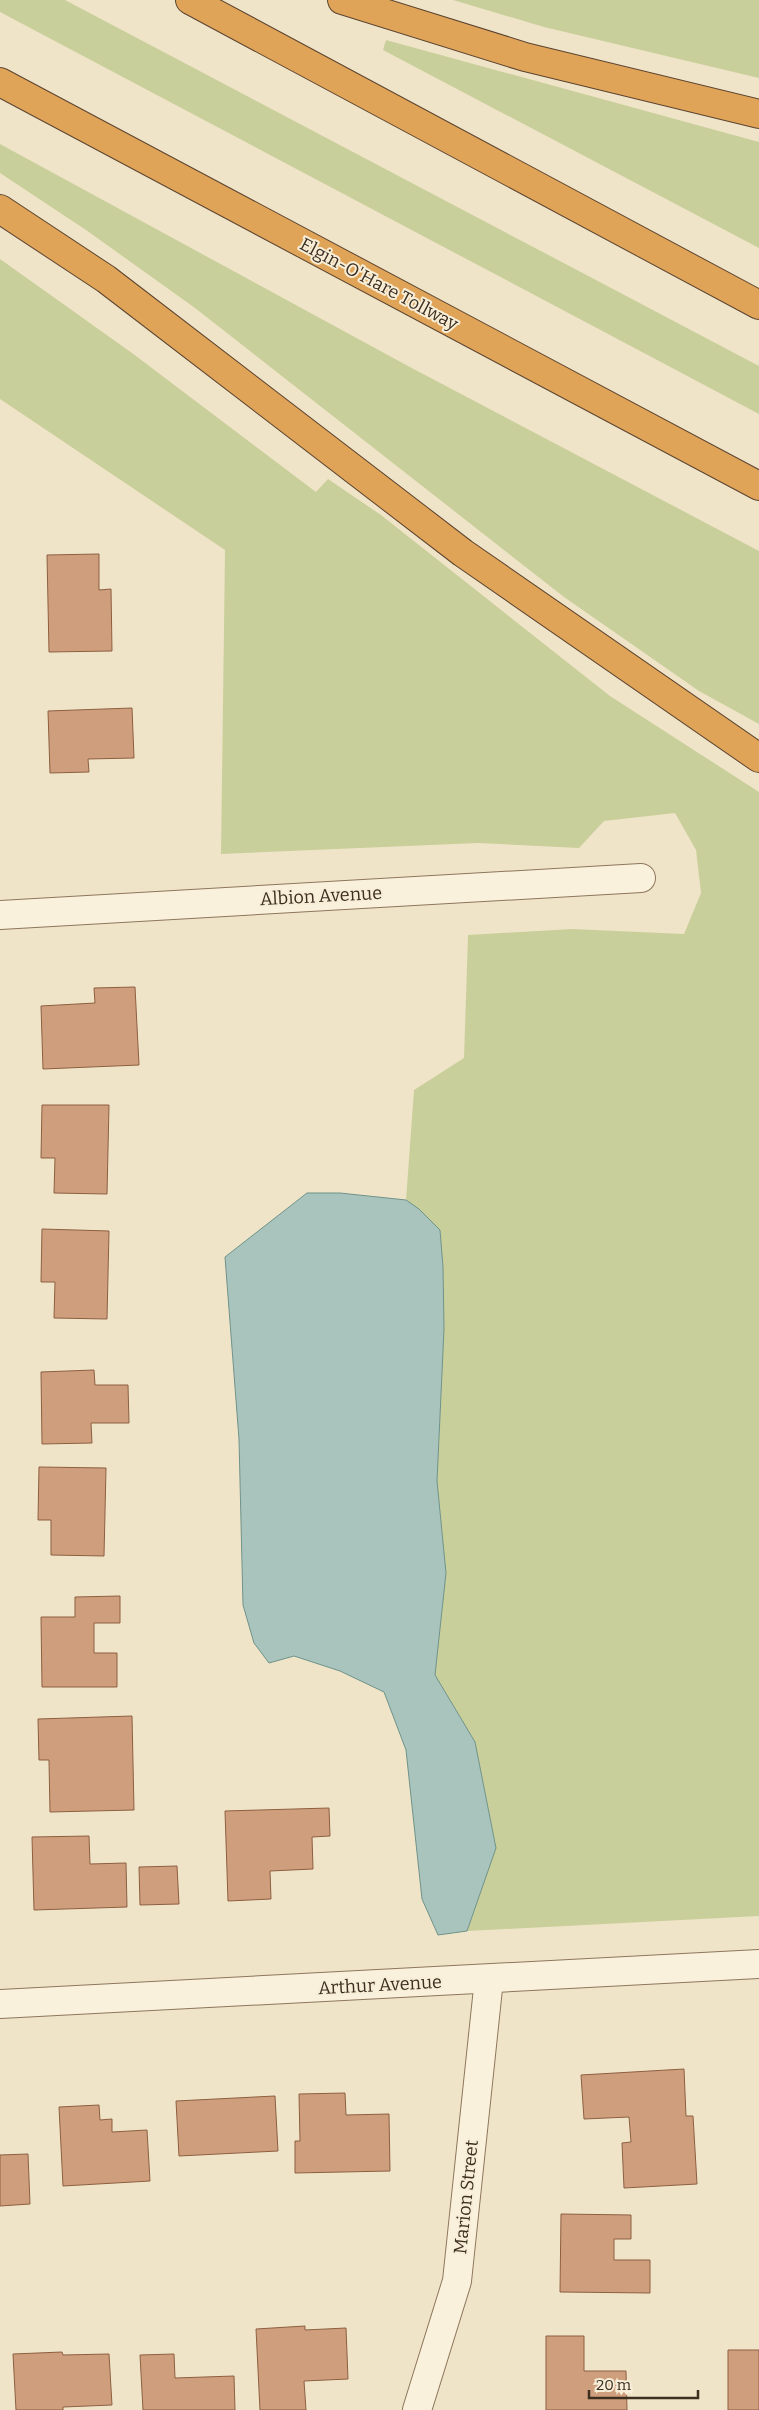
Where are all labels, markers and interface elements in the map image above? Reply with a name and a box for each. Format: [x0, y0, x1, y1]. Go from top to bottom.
street label: Elgin-O'Hare Tollway [296, 233, 462, 335]
street label: Albion Avenue [259, 882, 383, 910]
street label: Arthur Avenue [318, 1971, 442, 1999]
street label: Marion Street [449, 2138, 483, 2255]
scale bar [589, 2368, 698, 2400]
text: 20 m [596, 2376, 632, 2394]

